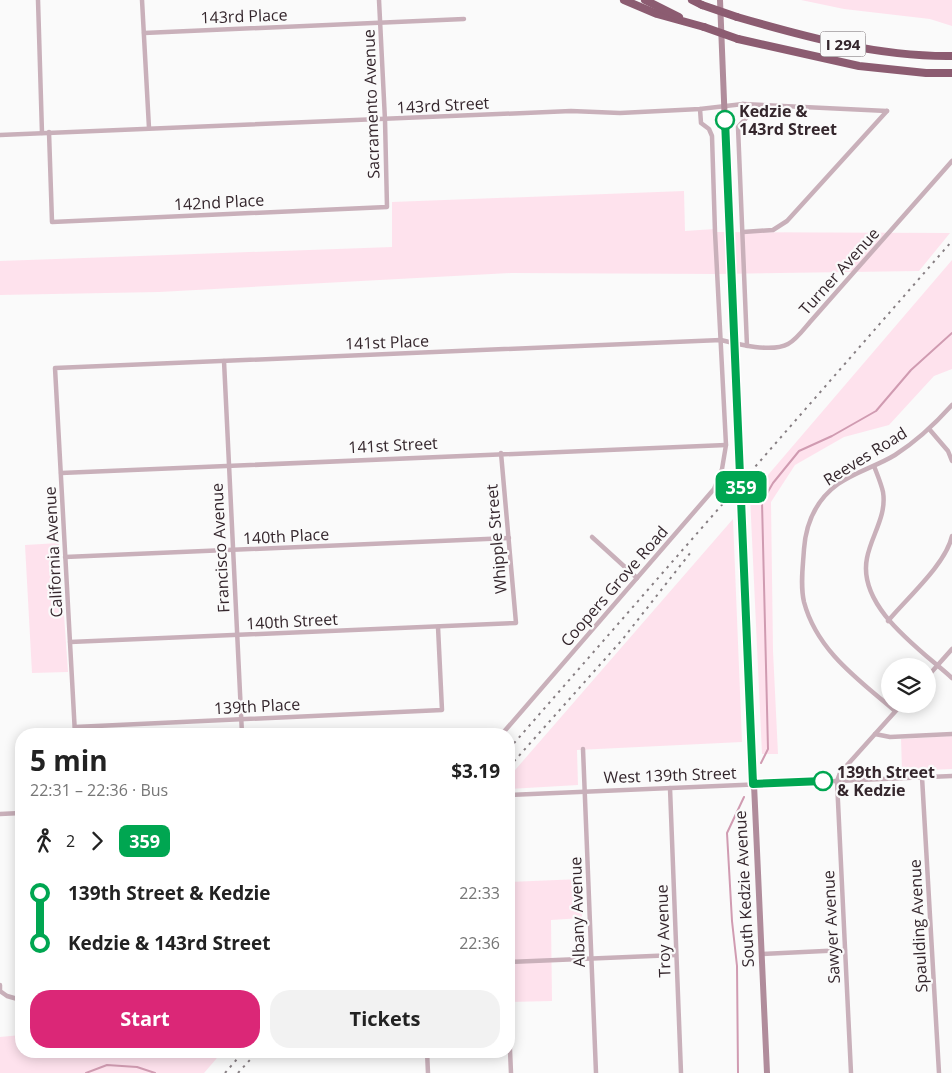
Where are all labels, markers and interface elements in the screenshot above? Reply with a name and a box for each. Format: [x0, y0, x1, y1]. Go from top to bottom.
street label: 143rd Place [200, 3, 288, 29]
street label: Sacramento Avenue [357, 29, 385, 179]
road number: I 294 [820, 32, 866, 56]
street label: 143rd Street [396, 92, 490, 118]
place label: Kedzie & 143rd Street [739, 100, 837, 140]
marker: Kedzie & 143rd Street [715, 110, 735, 130]
street label: 142nd Place [173, 189, 265, 215]
street label: Turner Avenue [794, 223, 884, 319]
street label: 141st Place [345, 330, 429, 354]
street label: Reeves Road [819, 422, 911, 490]
street label: 141st Street [348, 432, 439, 458]
line badge: 359 [712, 471, 770, 503]
text: 359 [726, 475, 756, 499]
street label: Francisco Avenue [206, 483, 234, 613]
street label: Whipple Street [480, 483, 512, 595]
street label: California Avenue [39, 486, 67, 618]
street label: Coopers Grove Road [555, 521, 673, 651]
street label: 140th Place [242, 523, 330, 549]
street label: 140th Street [246, 608, 339, 634]
map controls [881, 658, 936, 713]
button: layers [881, 658, 936, 713]
street label: 139th Place [213, 693, 301, 719]
text: 5 min [30, 741, 108, 779]
text: $3.19 [451, 758, 500, 784]
place label: 139th Street & Kedzie [837, 761, 935, 801]
street label: West 139th Street [603, 762, 737, 788]
marker: 139th Street & Kedzie [813, 771, 833, 791]
text: 22:31 – 22:36 · Bus [30, 779, 168, 801]
street label: South Kedzie Avenue [729, 810, 759, 968]
icon: walk [30, 827, 58, 855]
icon: forward [83, 827, 111, 855]
text: 359 [129, 829, 160, 853]
text: 2 [66, 830, 75, 852]
street label: Albany Avenue [564, 856, 590, 968]
street label: Spaulding Avenue [904, 859, 932, 993]
street label: Sawyer Avenue [817, 870, 845, 984]
text: 139th Street & Kedzie [68, 880, 271, 906]
text: 22:33 [459, 882, 500, 904]
street label: Troy Avenue [650, 884, 676, 978]
text: Kedzie & 143rd Street [68, 930, 271, 956]
text: 22:36 [459, 932, 500, 954]
button: Start [30, 990, 260, 1048]
button: Tickets [270, 990, 500, 1048]

